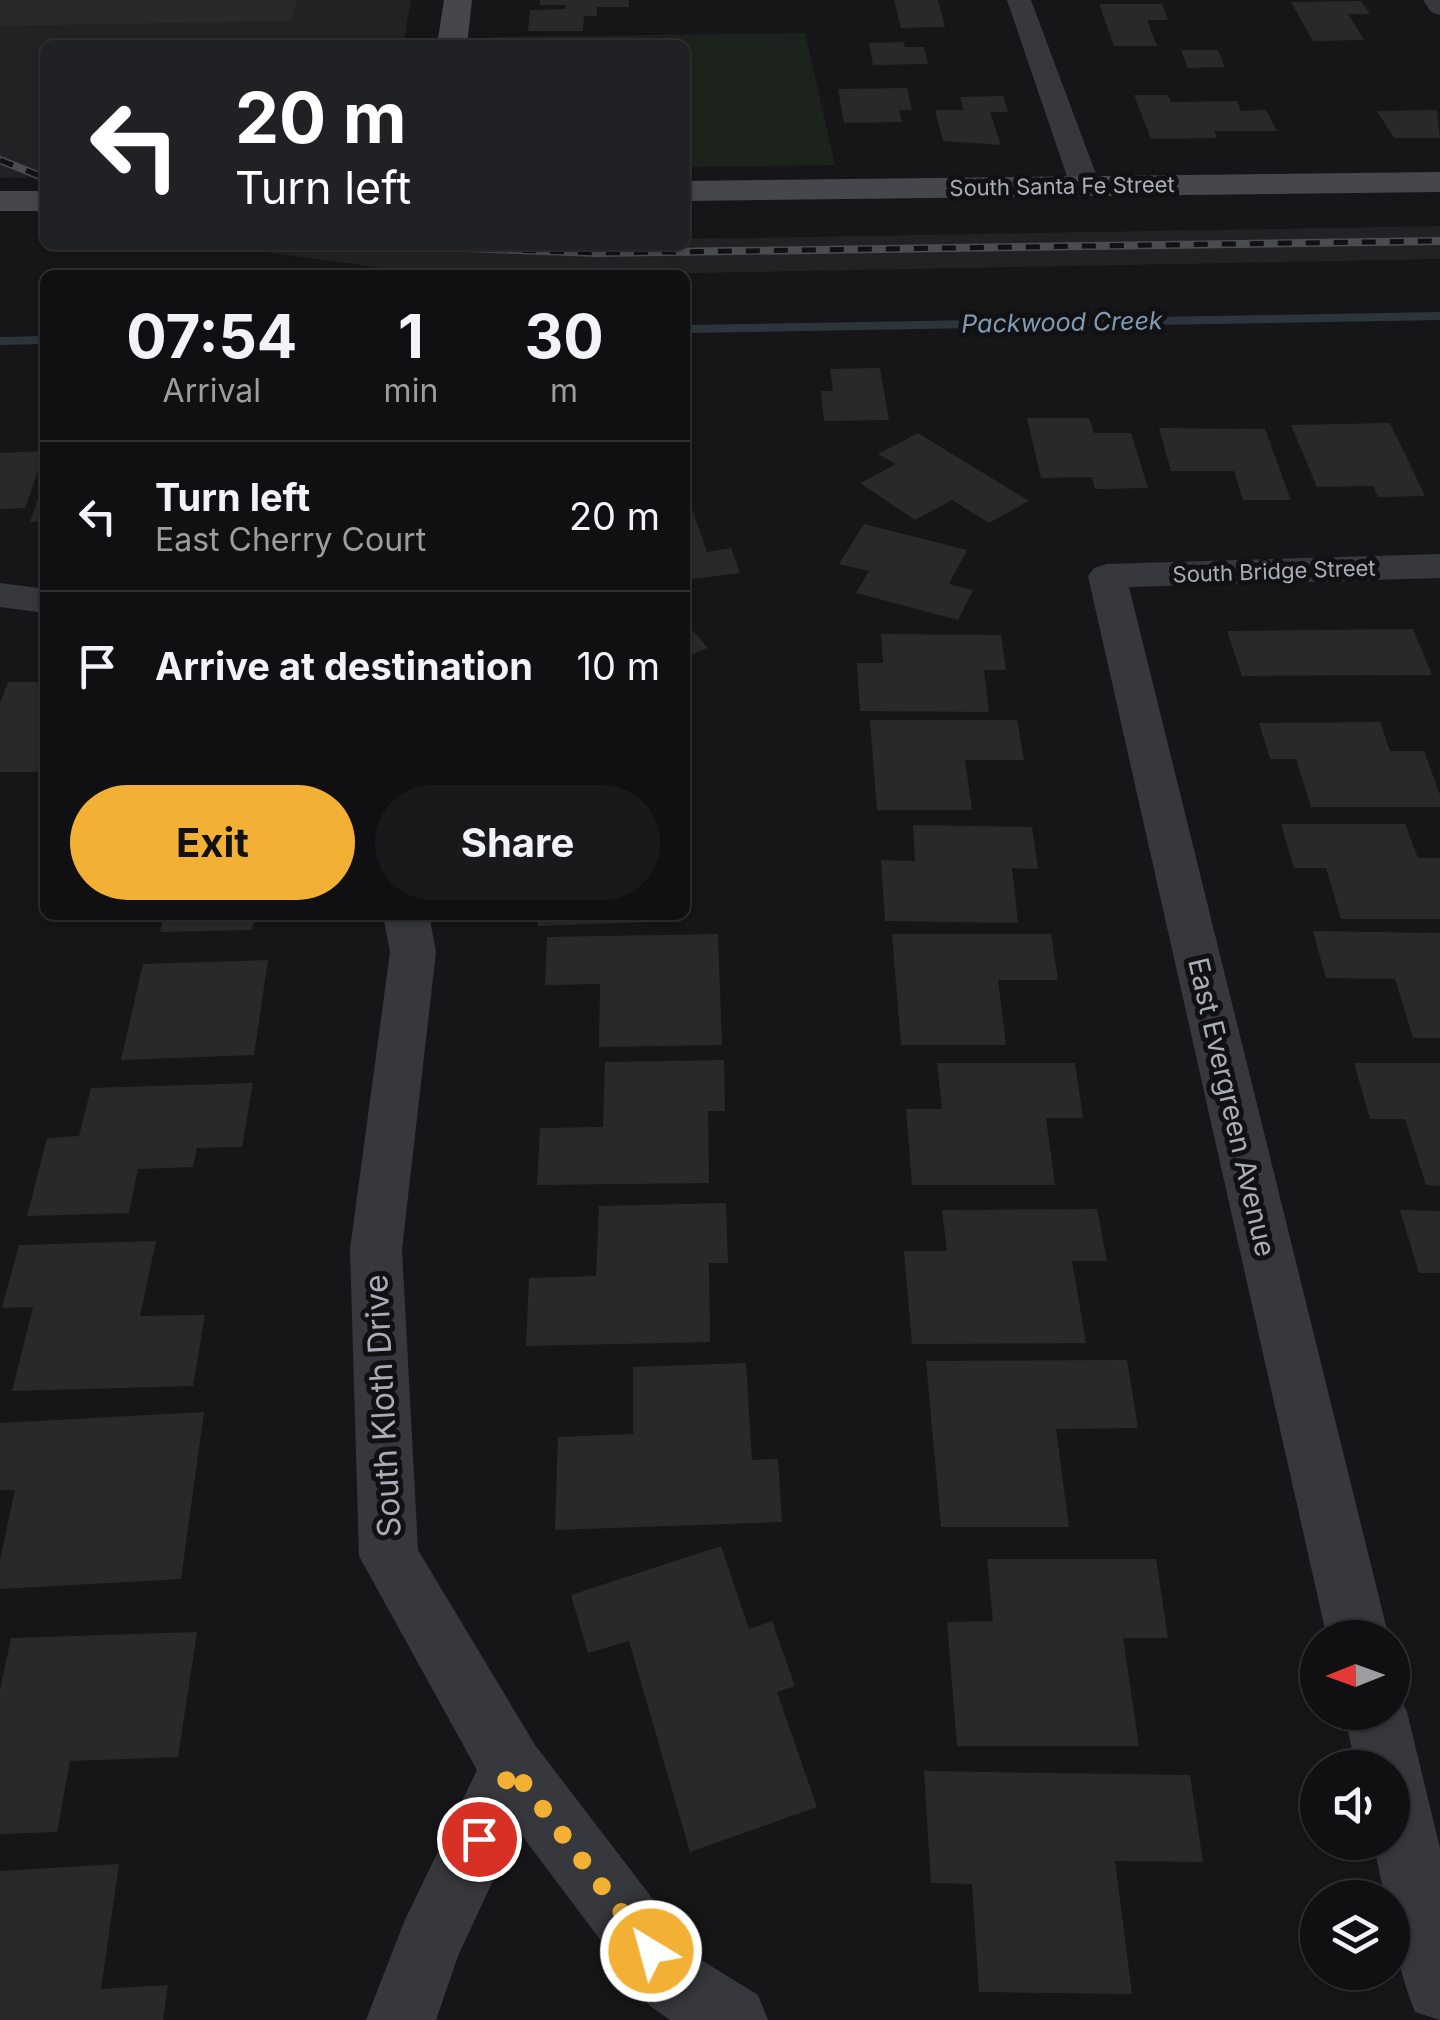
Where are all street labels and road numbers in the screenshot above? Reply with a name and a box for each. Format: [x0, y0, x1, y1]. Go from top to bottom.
street label: South Santa Fe Street [949, 171, 1175, 201]
street label: South Bridge Street [1172, 554, 1376, 588]
street label: East Evergreen Avenue [1181, 954, 1283, 1260]
street label: South Kloth Drive [356, 1274, 409, 1538]

